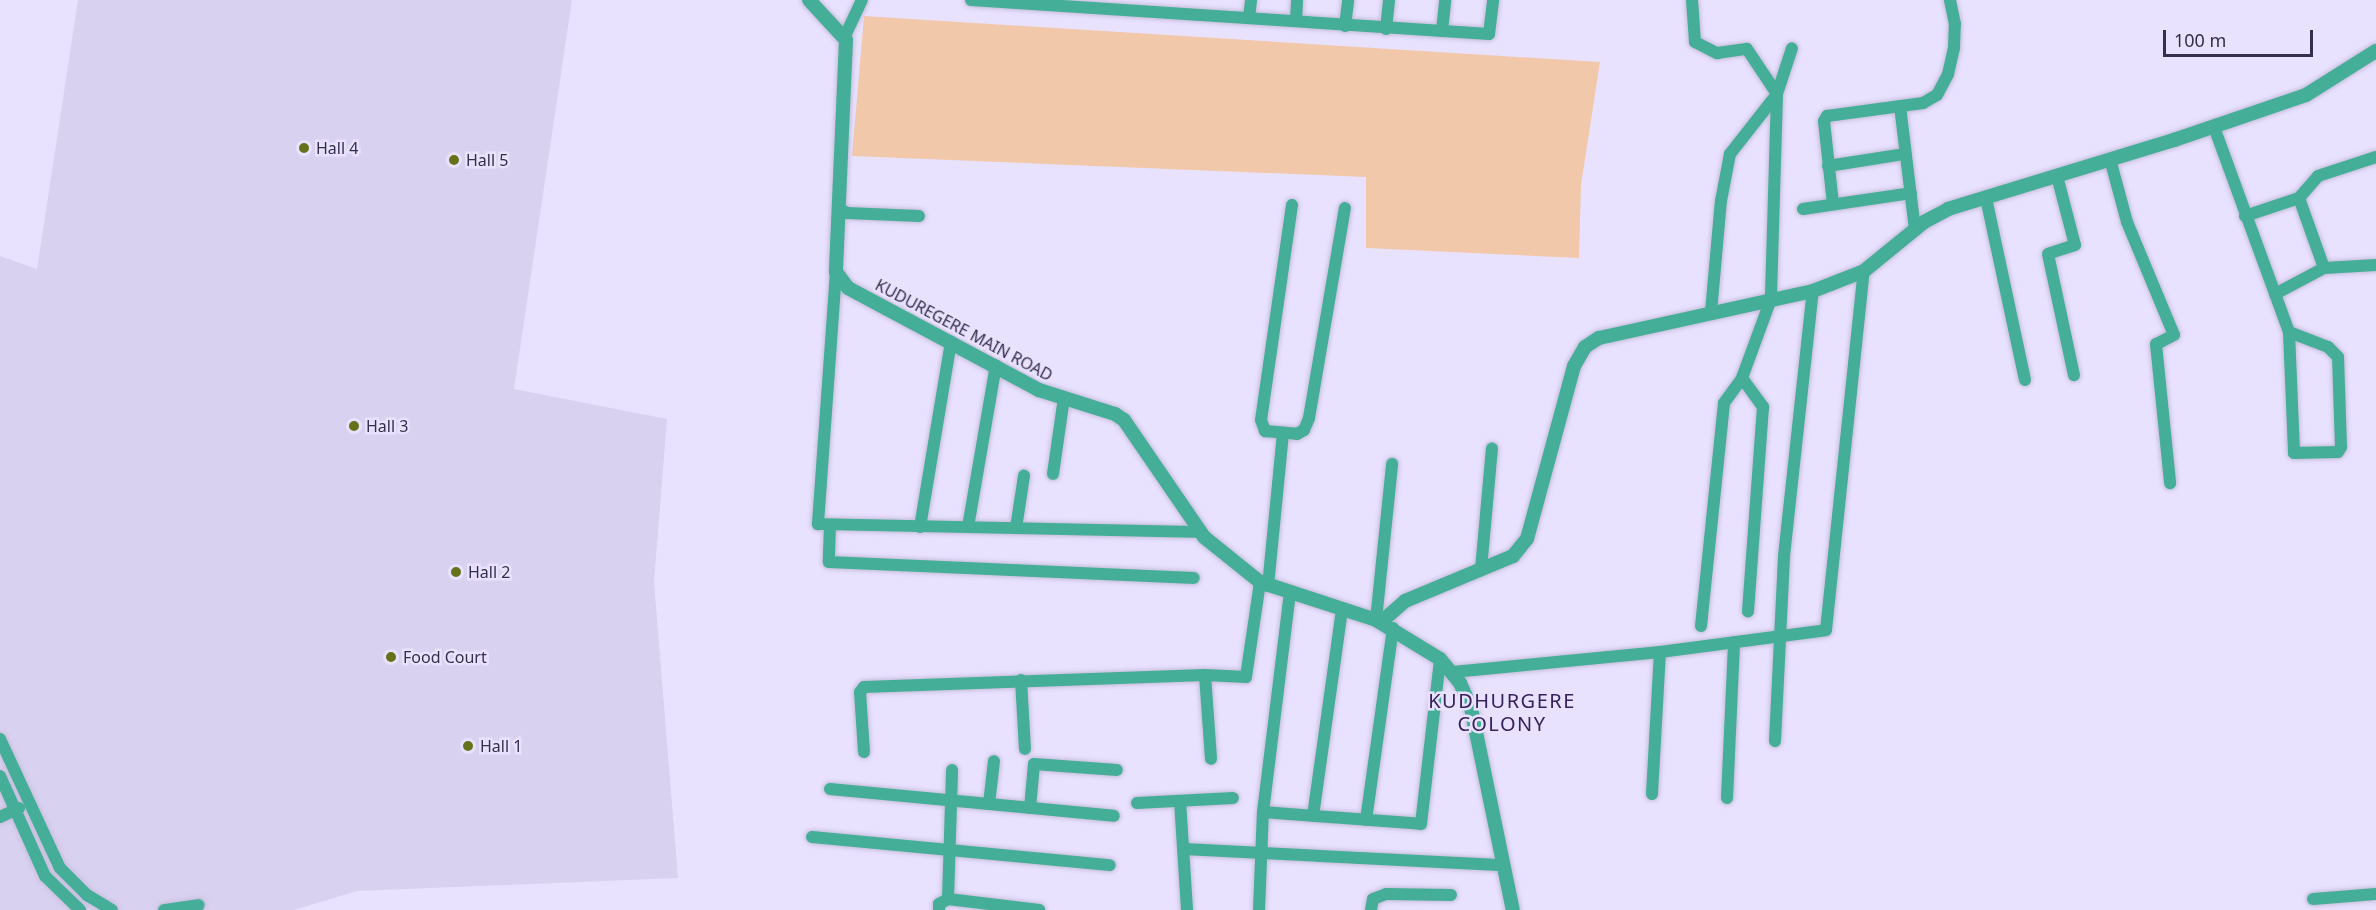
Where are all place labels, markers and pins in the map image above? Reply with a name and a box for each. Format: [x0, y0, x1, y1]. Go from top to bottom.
place label: Hall 4 [316, 138, 358, 158]
marker: Hall 4 [297, 141, 311, 155]
place label: Hall 5 [466, 150, 508, 170]
marker: Hall 5 [447, 153, 461, 167]
place label: Hall 3 [366, 416, 408, 436]
marker: Hall 3 [347, 419, 361, 433]
place label: Hall 2 [468, 562, 510, 582]
marker: Hall 2 [449, 565, 463, 579]
place label: Food Court [403, 647, 487, 667]
marker: Food Court [384, 650, 398, 664]
place label: Hall 1 [480, 736, 522, 756]
marker: Hall 1 [461, 739, 475, 753]

